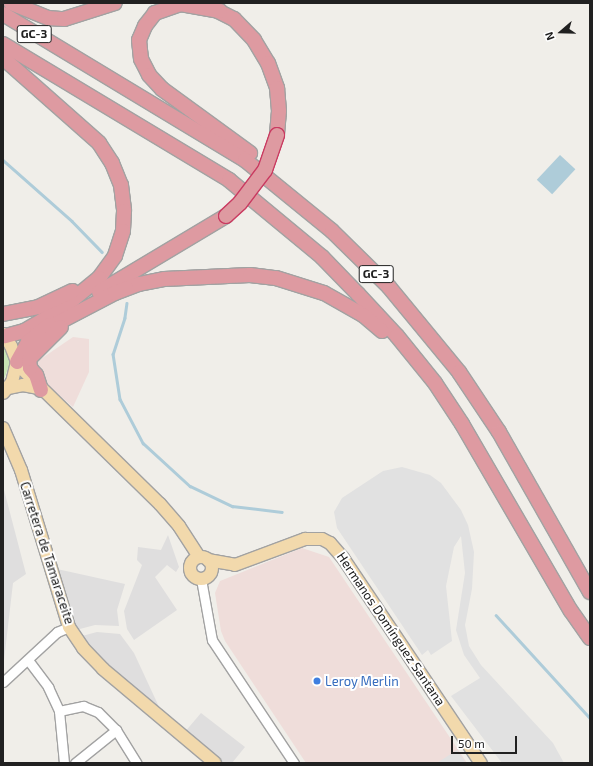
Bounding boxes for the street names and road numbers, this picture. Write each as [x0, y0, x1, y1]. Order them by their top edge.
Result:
road number: GC-3 [16, 24, 52, 44]
road number: GC-3 [358, 264, 394, 284]
street label: Carretera de Tamaraceite [17, 480, 77, 626]
street label: Hermanos Domínguez Santana [334, 549, 448, 709]

